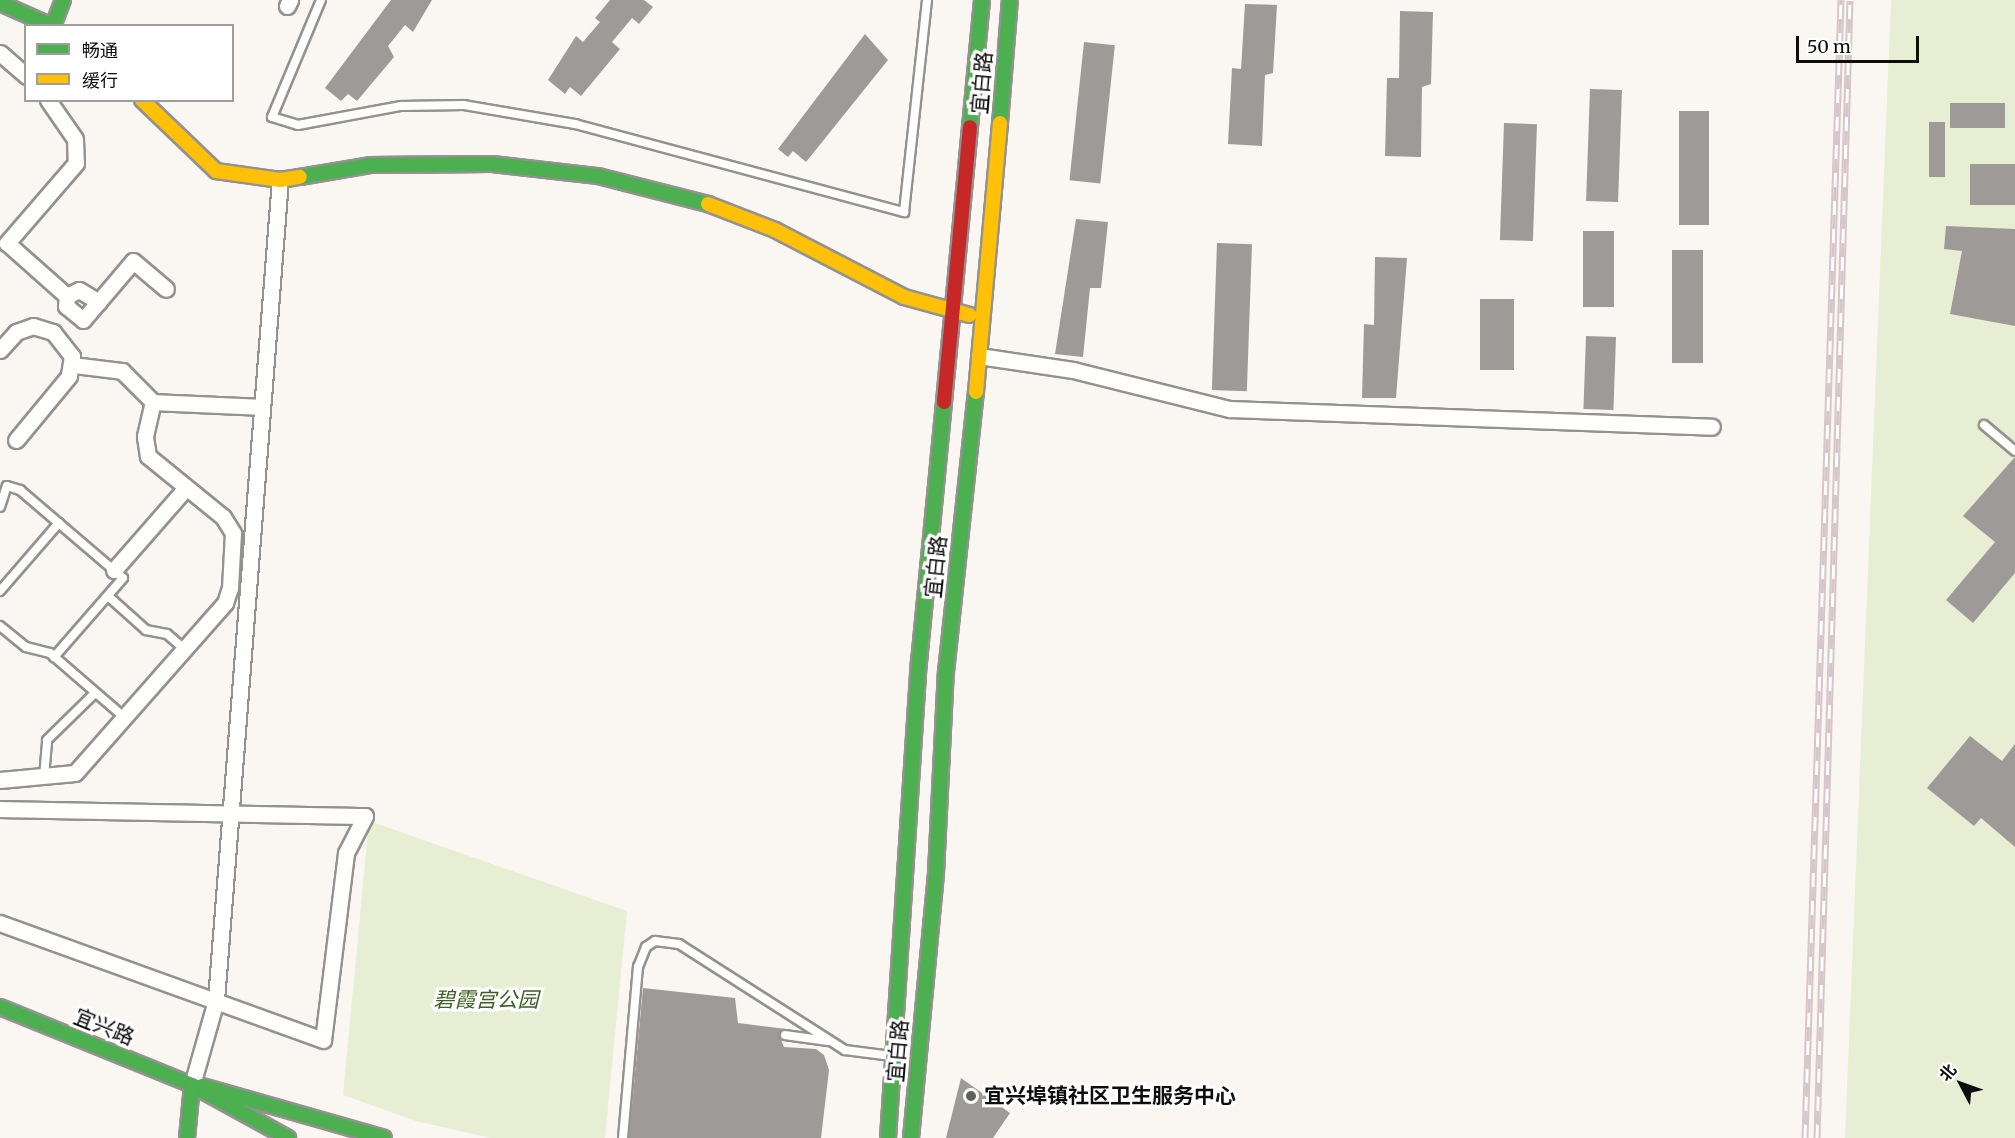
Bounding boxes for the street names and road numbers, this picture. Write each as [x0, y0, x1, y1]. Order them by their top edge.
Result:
street label: 宜白路 [967, 51, 997, 115]
street label: 宜白路 [920, 534, 952, 600]
street label: 宜兴路 [70, 1004, 138, 1050]
street label: 宜白路 [883, 1019, 913, 1083]

